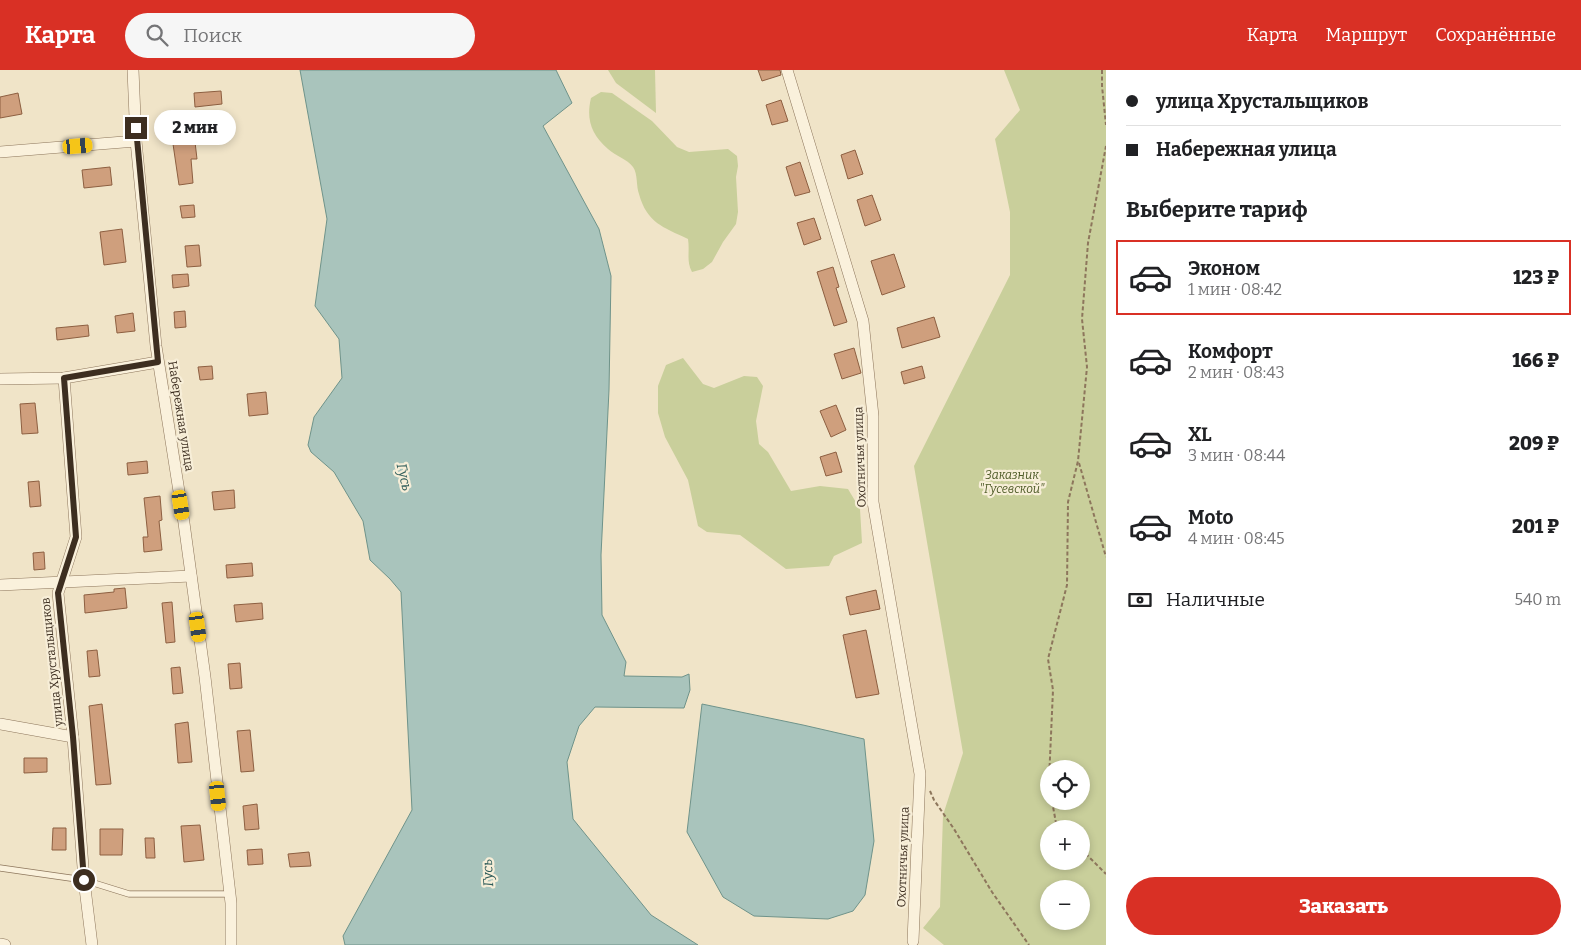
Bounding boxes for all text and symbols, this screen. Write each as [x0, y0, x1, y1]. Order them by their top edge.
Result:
search box [125, 13, 475, 58]
text: Карта [25, 21, 95, 49]
icon: search [143, 21, 171, 49]
text: Поиск [183, 24, 242, 47]
text: Карта [1247, 24, 1298, 46]
text: Маршрут [1326, 24, 1407, 46]
text: Сохранённые [1435, 24, 1556, 46]
text: улица Хрустальщиков [1156, 90, 1369, 113]
callout: 2 мин [154, 110, 236, 146]
route end [125, 117, 147, 139]
text: 2 мин [172, 118, 218, 137]
car [62, 137, 93, 155]
text: Набережная улица [1156, 138, 1337, 161]
text: Выберите тариф [1126, 196, 1307, 223]
icon: car [1128, 255, 1173, 300]
text: Эконом [1188, 257, 1260, 280]
text: 123 ₽ [1513, 266, 1559, 289]
text: 1 мин · 08:42 [1188, 280, 1282, 299]
icon: car [1128, 338, 1173, 383]
text: Комфорт [1188, 340, 1273, 363]
text: 166 ₽ [1512, 349, 1559, 372]
street label: Набережная улица [165, 360, 197, 473]
text: 2 мин · 08:43 [1188, 363, 1285, 382]
street label: Охотничья улица [851, 406, 869, 508]
icon: car [1128, 421, 1173, 466]
text: XL [1188, 423, 1212, 446]
text: 209 ₽ [1509, 432, 1559, 455]
text: 3 мин · 08:44 [1188, 446, 1285, 465]
water label: Гусь [393, 462, 415, 492]
park label: Заказник "Гусевской" [979, 468, 1045, 496]
car [171, 489, 190, 521]
icon: car [1128, 504, 1173, 549]
text: Moto [1188, 506, 1234, 529]
text: 201 ₽ [1512, 515, 1559, 538]
text: 4 мин · 08:45 [1188, 529, 1285, 548]
icon: cash [1126, 586, 1154, 614]
text: Наличные [1166, 588, 1265, 611]
text: 540 m [1514, 590, 1561, 609]
street label: улица Хрустальщиков [38, 597, 66, 728]
car [188, 611, 207, 643]
map controls [1040, 760, 1090, 930]
button: locate [1040, 760, 1090, 810]
car [208, 780, 227, 812]
street label: Охотничья улица [894, 806, 912, 908]
button: + [1040, 820, 1090, 870]
water label: Гусь [479, 859, 497, 887]
route start [73, 869, 95, 891]
button: Заказать [1126, 877, 1561, 935]
button: − [1040, 880, 1090, 930]

